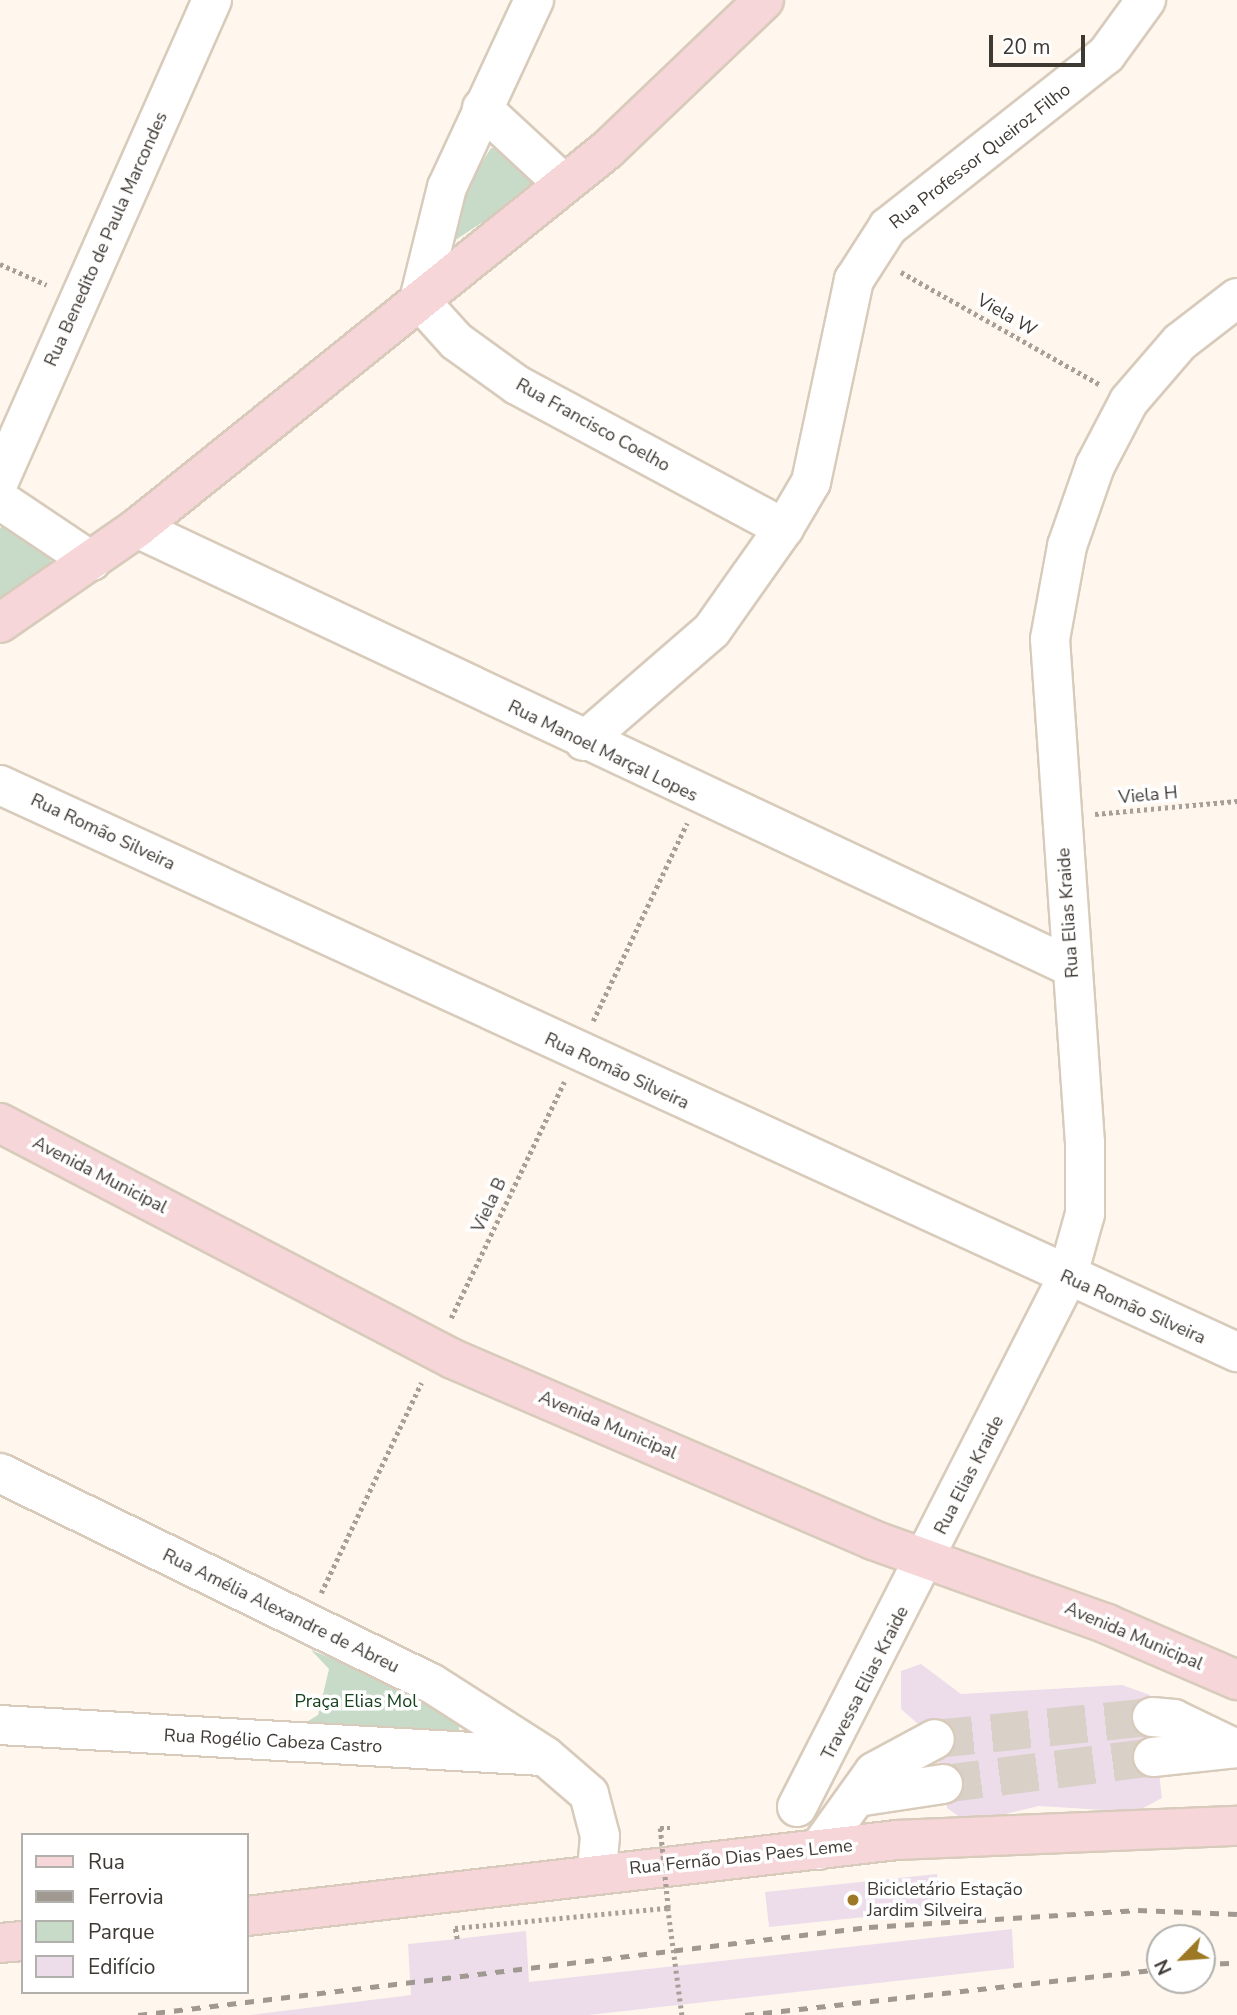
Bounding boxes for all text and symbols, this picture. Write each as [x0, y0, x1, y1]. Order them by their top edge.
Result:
scale bar [992, 21, 1088, 65]
text: 20 m [1002, 33, 1051, 61]
street label: Rua Professor Queiroz Filho [885, 79, 1075, 233]
street label: Rua Benedito de Paula Marcondes [40, 108, 172, 370]
street label: Viela W [973, 289, 1041, 341]
street label: Rua Francisco Coelho [512, 374, 674, 476]
street label: Rua Manoel Marçal Lopes [505, 696, 701, 806]
street label: Viela H [1117, 782, 1179, 808]
street label: Rua Romão Silveira [27, 789, 179, 875]
street label: Rua Elias Kraide [1053, 847, 1083, 979]
street label: Rua Romão Silveira [541, 1028, 693, 1114]
street label: Avenida Municipal [29, 1132, 171, 1218]
street label: Viela B [467, 1174, 511, 1236]
street label: Rua Romão Silveira [1057, 1265, 1209, 1349]
street label: Avenida Municipal [536, 1386, 680, 1464]
street label: Rua Elias Kraide [930, 1412, 1008, 1538]
street label: Rua Amélia Alexandre de Abreu [159, 1544, 403, 1678]
street label: Avenida Municipal [1062, 1597, 1206, 1675]
street label: Travessa Elias Kraide [817, 1603, 913, 1763]
park label: Praça Elias Mol [294, 1690, 418, 1712]
street label: Rua Rogélio Cabeza Castro [163, 1724, 383, 1758]
legend [21, 1833, 248, 1994]
street label: Rua Fernão Dias Paes Leme [628, 1835, 854, 1879]
text: Rua [88, 1848, 125, 1876]
place label: Bicicletário Estação Jardim Silveira [867, 1879, 1023, 1922]
text: Ferrovia [88, 1883, 164, 1911]
marker: Bicicletário Estação Jardim Silveira [845, 1892, 861, 1908]
text: Parque [88, 1918, 155, 1946]
north arrow [1146, 1924, 1216, 1994]
text: Edifício [88, 1953, 155, 1981]
text: N [1149, 1955, 1179, 1979]

